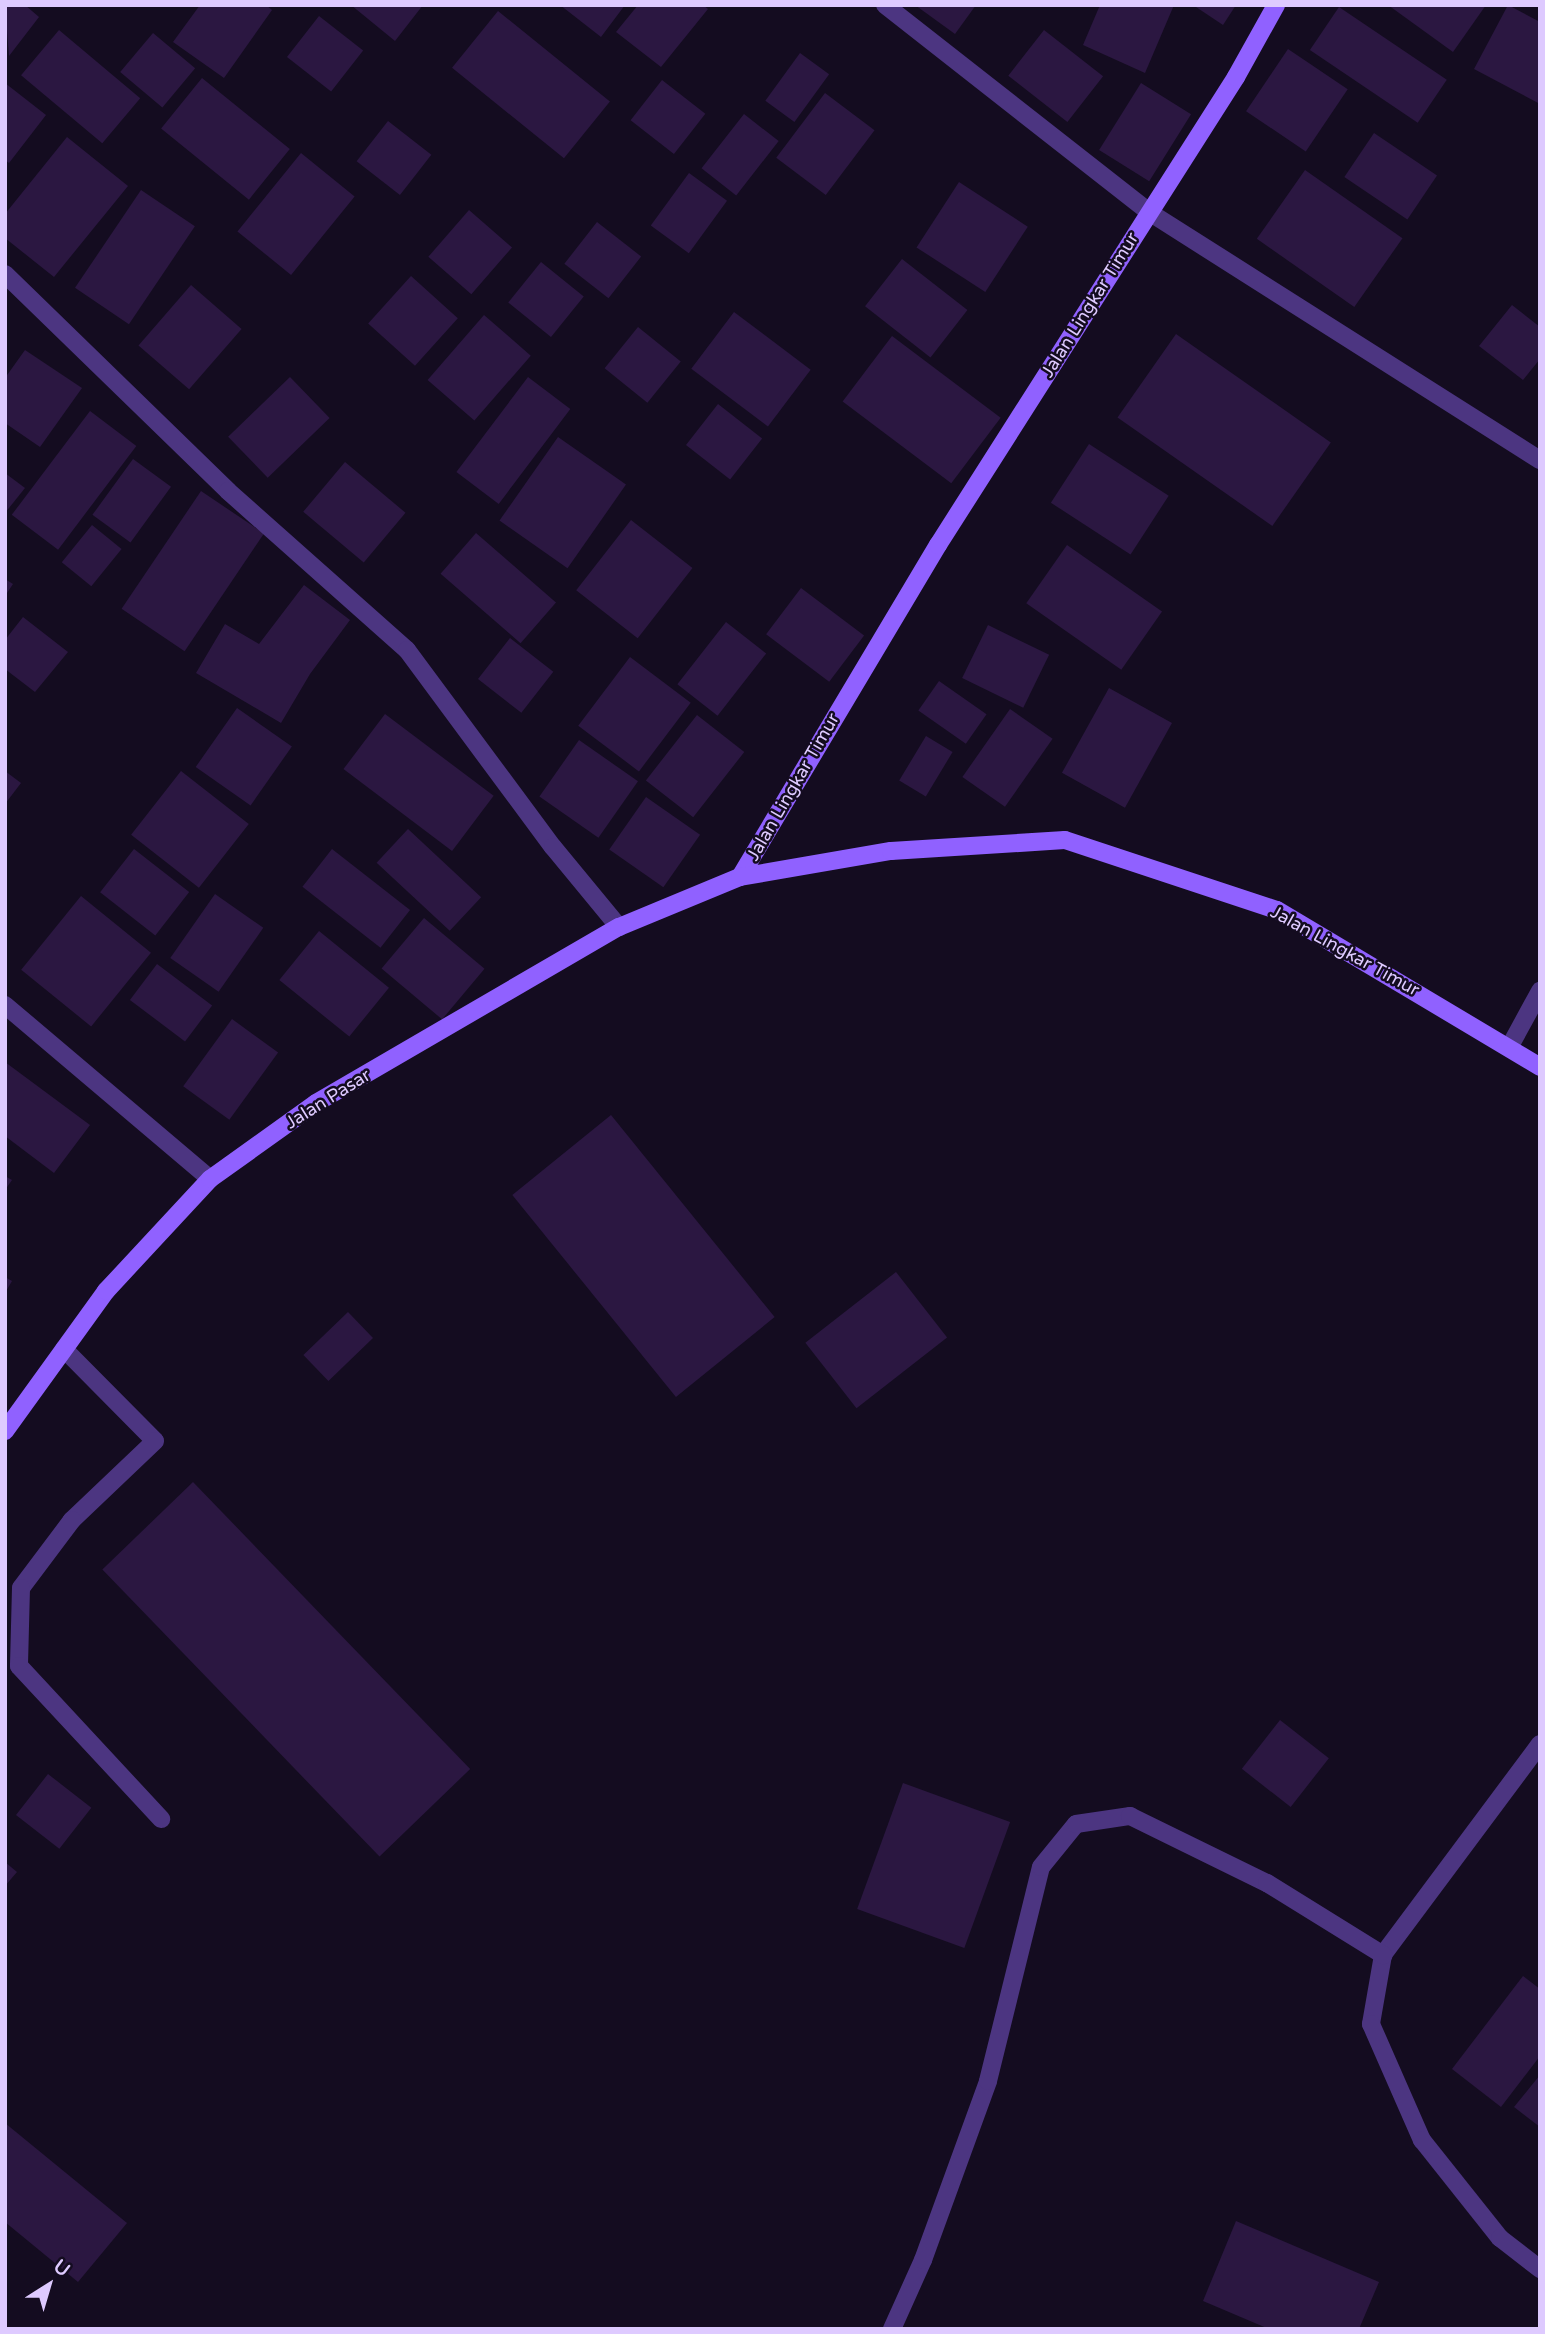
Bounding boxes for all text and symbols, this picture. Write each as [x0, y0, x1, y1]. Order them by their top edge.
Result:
street label: Jalan Lingkar Timur [1037, 229, 1143, 381]
street label: Jalan Lingkar Timur [742, 709, 844, 865]
street label: Jalan Lingkar Timur [1267, 901, 1423, 1001]
street label: Jalan Pasar [282, 1064, 374, 1134]
north arrow [14, 2250, 84, 2320]
text: U [49, 2255, 74, 2281]

